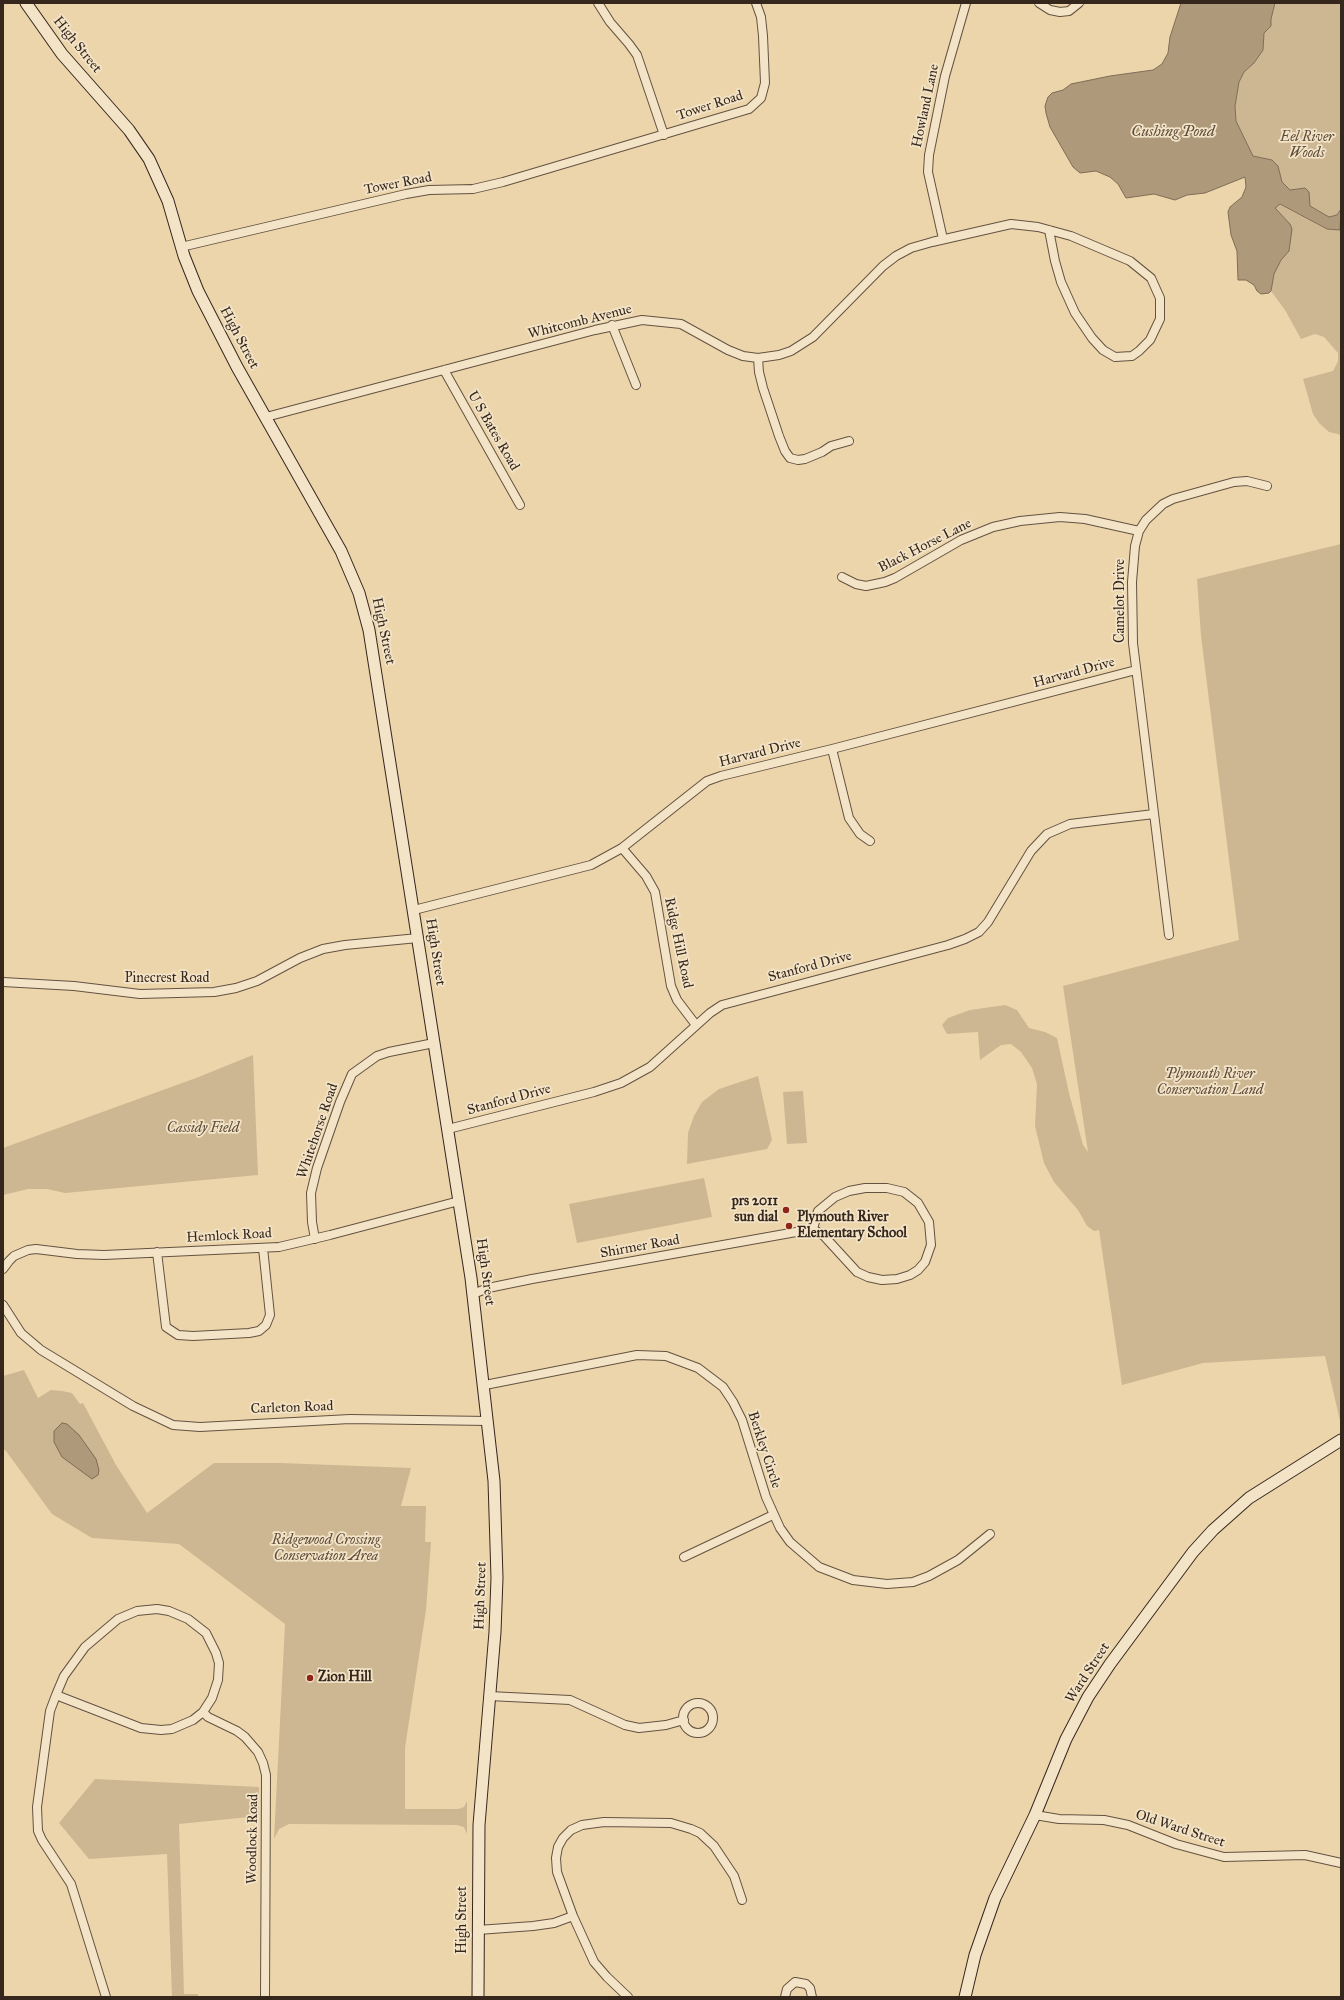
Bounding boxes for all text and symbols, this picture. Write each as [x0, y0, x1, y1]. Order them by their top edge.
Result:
street label: High Street [49, 13, 105, 77]
street label: Howland Lane [909, 63, 943, 149]
street label: Tower Road [675, 87, 745, 125]
water label: Cushing Pond [1131, 123, 1215, 141]
park label: Eel River Woods [1280, 130, 1334, 162]
street label: Tower Road [363, 169, 433, 199]
street label: Whitcomb Avenue [526, 301, 634, 343]
street label: High Street [216, 304, 262, 372]
street label: U S Bates Road [463, 388, 523, 474]
street label: Black Horse Lane [876, 515, 974, 577]
street label: Camelot Drive [1113, 559, 1129, 643]
street label: High Street [368, 596, 398, 666]
street label: Harvard Drive [1031, 654, 1117, 692]
street label: Harvard Drive [717, 735, 803, 771]
street label: Ridge Hill Road [660, 896, 696, 990]
street label: High Street [421, 917, 449, 987]
street label: Stanford Drive [766, 948, 854, 986]
street label: Pinecrest Road [124, 971, 210, 987]
park label: Plymouth River Conservation Land [1157, 1067, 1263, 1100]
street label: Whitehorse Road [294, 1081, 342, 1181]
street label: Stanford Drive [465, 1081, 553, 1119]
park label: Cassidy Field [167, 1121, 239, 1137]
place label: prs 2011 sun dial [732, 1194, 778, 1226]
marker: prs 2011 sun dial [781, 1205, 791, 1215]
place label: Plymouth River Elementary School [797, 1210, 907, 1242]
marker: Plymouth River Elementary School [784, 1221, 794, 1231]
street label: Hemlock Road [186, 1225, 272, 1247]
street label: Shirmer Road [599, 1232, 681, 1262]
street label: High Street [472, 1237, 498, 1307]
street label: Carleton Road [250, 1398, 334, 1418]
street label: Berkley Circle [744, 1409, 784, 1491]
park label: Ridgewood Crossing Conservation Area [272, 1533, 380, 1566]
street label: High Street [471, 1562, 491, 1630]
street label: Ward Street [1062, 1640, 1114, 1706]
place label: Zion Hill [318, 1670, 372, 1686]
marker: Zion Hill [305, 1673, 315, 1683]
street label: Woodlock Road [244, 1794, 262, 1884]
street label: Old Ward Street [1133, 1807, 1227, 1851]
street label: High Street [455, 1886, 471, 1954]

